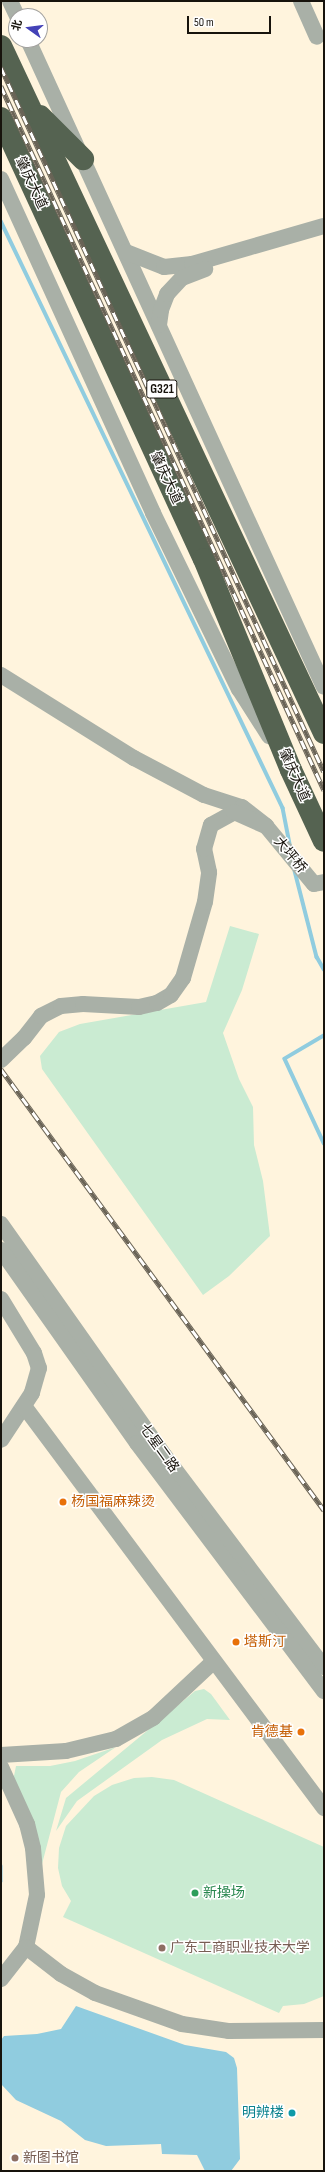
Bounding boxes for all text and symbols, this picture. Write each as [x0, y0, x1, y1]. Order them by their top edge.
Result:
north arrow [8, 8, 48, 48]
scale bar [189, 8, 273, 34]
text: 50 m [194, 15, 214, 30]
text: 北 [9, 18, 24, 32]
street label: 肇庆大道 [12, 154, 50, 212]
road number: G321 [146, 378, 178, 400]
street label: 肇庆大道 [147, 449, 185, 507]
street label: 肇庆大道 [275, 746, 313, 804]
street label: 大坪桥 [270, 834, 310, 876]
street label: 七星二路 [136, 1420, 182, 1476]
place label: 杨国福麻辣烫 [71, 1494, 155, 1510]
marker: 杨国福麻辣烫 [58, 1497, 68, 1507]
place label: 塔斯汀 [244, 1634, 286, 1650]
marker: 塔斯汀 [231, 1637, 241, 1647]
place label: 肯德基 [251, 1724, 293, 1740]
marker: 肯德基 [296, 1727, 306, 1737]
place label: 新操场 [203, 1885, 245, 1901]
marker: 新操场 [190, 1888, 200, 1898]
place label: 广东工商职业技术大学 [170, 1940, 310, 1956]
marker: 广东工商职业技术大学 [157, 1943, 167, 1953]
place label: 明辨楼 [242, 2105, 284, 2121]
marker: 明辨楼 [287, 2108, 297, 2118]
place label: 新图书馆 [23, 2150, 79, 2166]
marker: 新图书馆 [10, 2153, 20, 2163]

